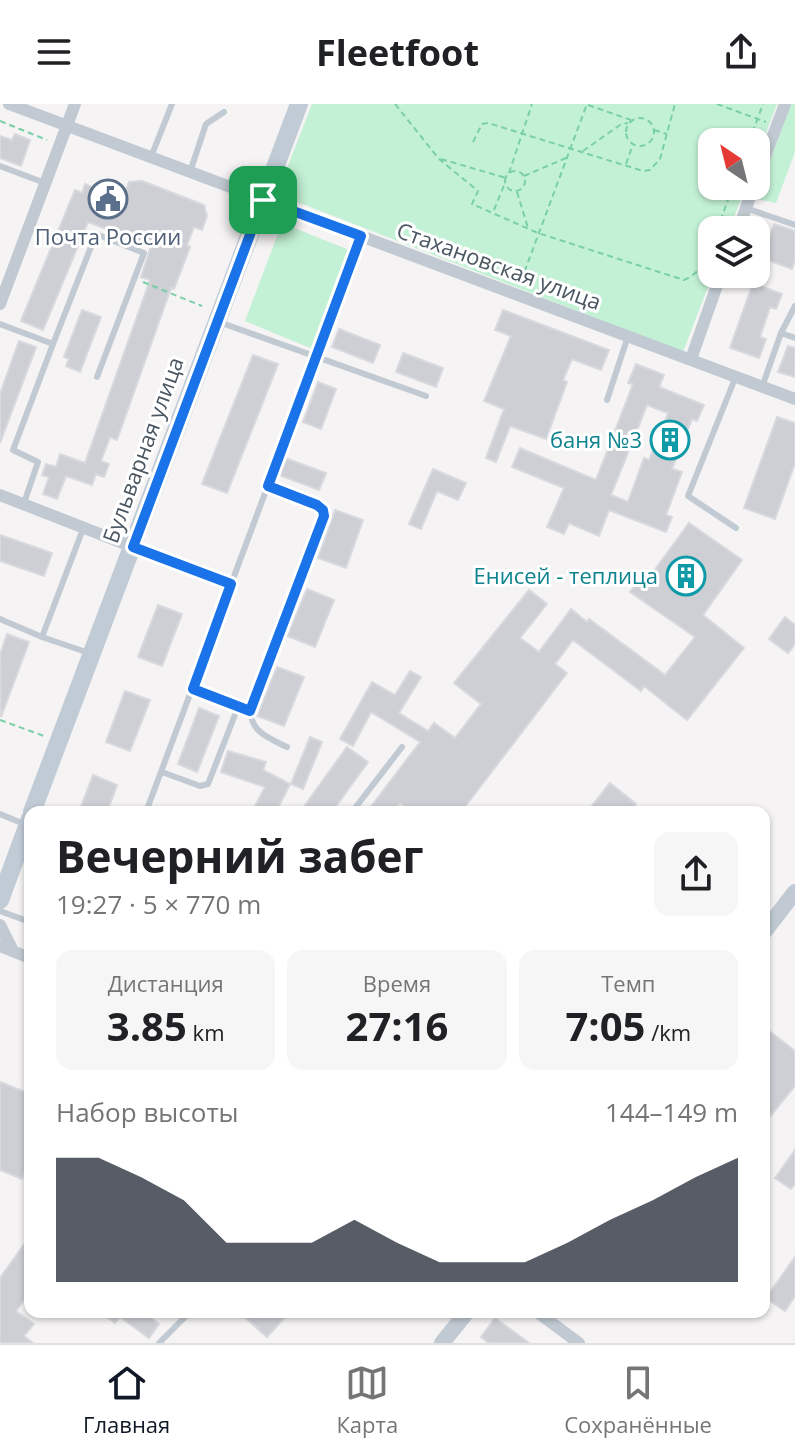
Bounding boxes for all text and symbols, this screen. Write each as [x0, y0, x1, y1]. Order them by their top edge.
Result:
text: Fleetfoot [316, 28, 479, 77]
icon: menu [32, 30, 76, 74]
icon: share [719, 30, 763, 74]
north arrow [698, 128, 770, 200]
map controls [698, 128, 770, 288]
pin [229, 166, 297, 234]
public building icon: Почта России [87, 178, 129, 220]
icon: arrive [241, 178, 285, 222]
street label: Стахановская улица [393, 214, 606, 316]
button: layers [698, 216, 770, 288]
place label: Почта России [35, 221, 181, 251]
street label: Бульварная улица [94, 352, 190, 547]
building icon: баня №3 [649, 419, 691, 461]
place label: баня №3 [550, 424, 642, 454]
building icon: Енисей - теплица [665, 555, 707, 597]
place label: Енисей - теплица [474, 560, 658, 590]
text: Вечерний забег [56, 826, 424, 886]
button: share [654, 832, 738, 916]
text: 19:27 · 5 × 770 m [56, 886, 261, 922]
text: Дистанция [108, 968, 224, 998]
text: Время [363, 968, 431, 998]
text: Темп [601, 968, 655, 998]
text: 3.85 [107, 998, 187, 1053]
text: 27:16 [346, 998, 448, 1053]
text: 7:05 [565, 998, 645, 1053]
text: km [187, 1017, 225, 1047]
text: /km [645, 1017, 691, 1047]
text: Набор высоты [56, 1094, 239, 1130]
text: 144–149 m [605, 1094, 738, 1130]
tab: Главная [83, 1361, 170, 1439]
tab: Карта [336, 1361, 398, 1439]
tab: Сохранённые [564, 1361, 712, 1439]

